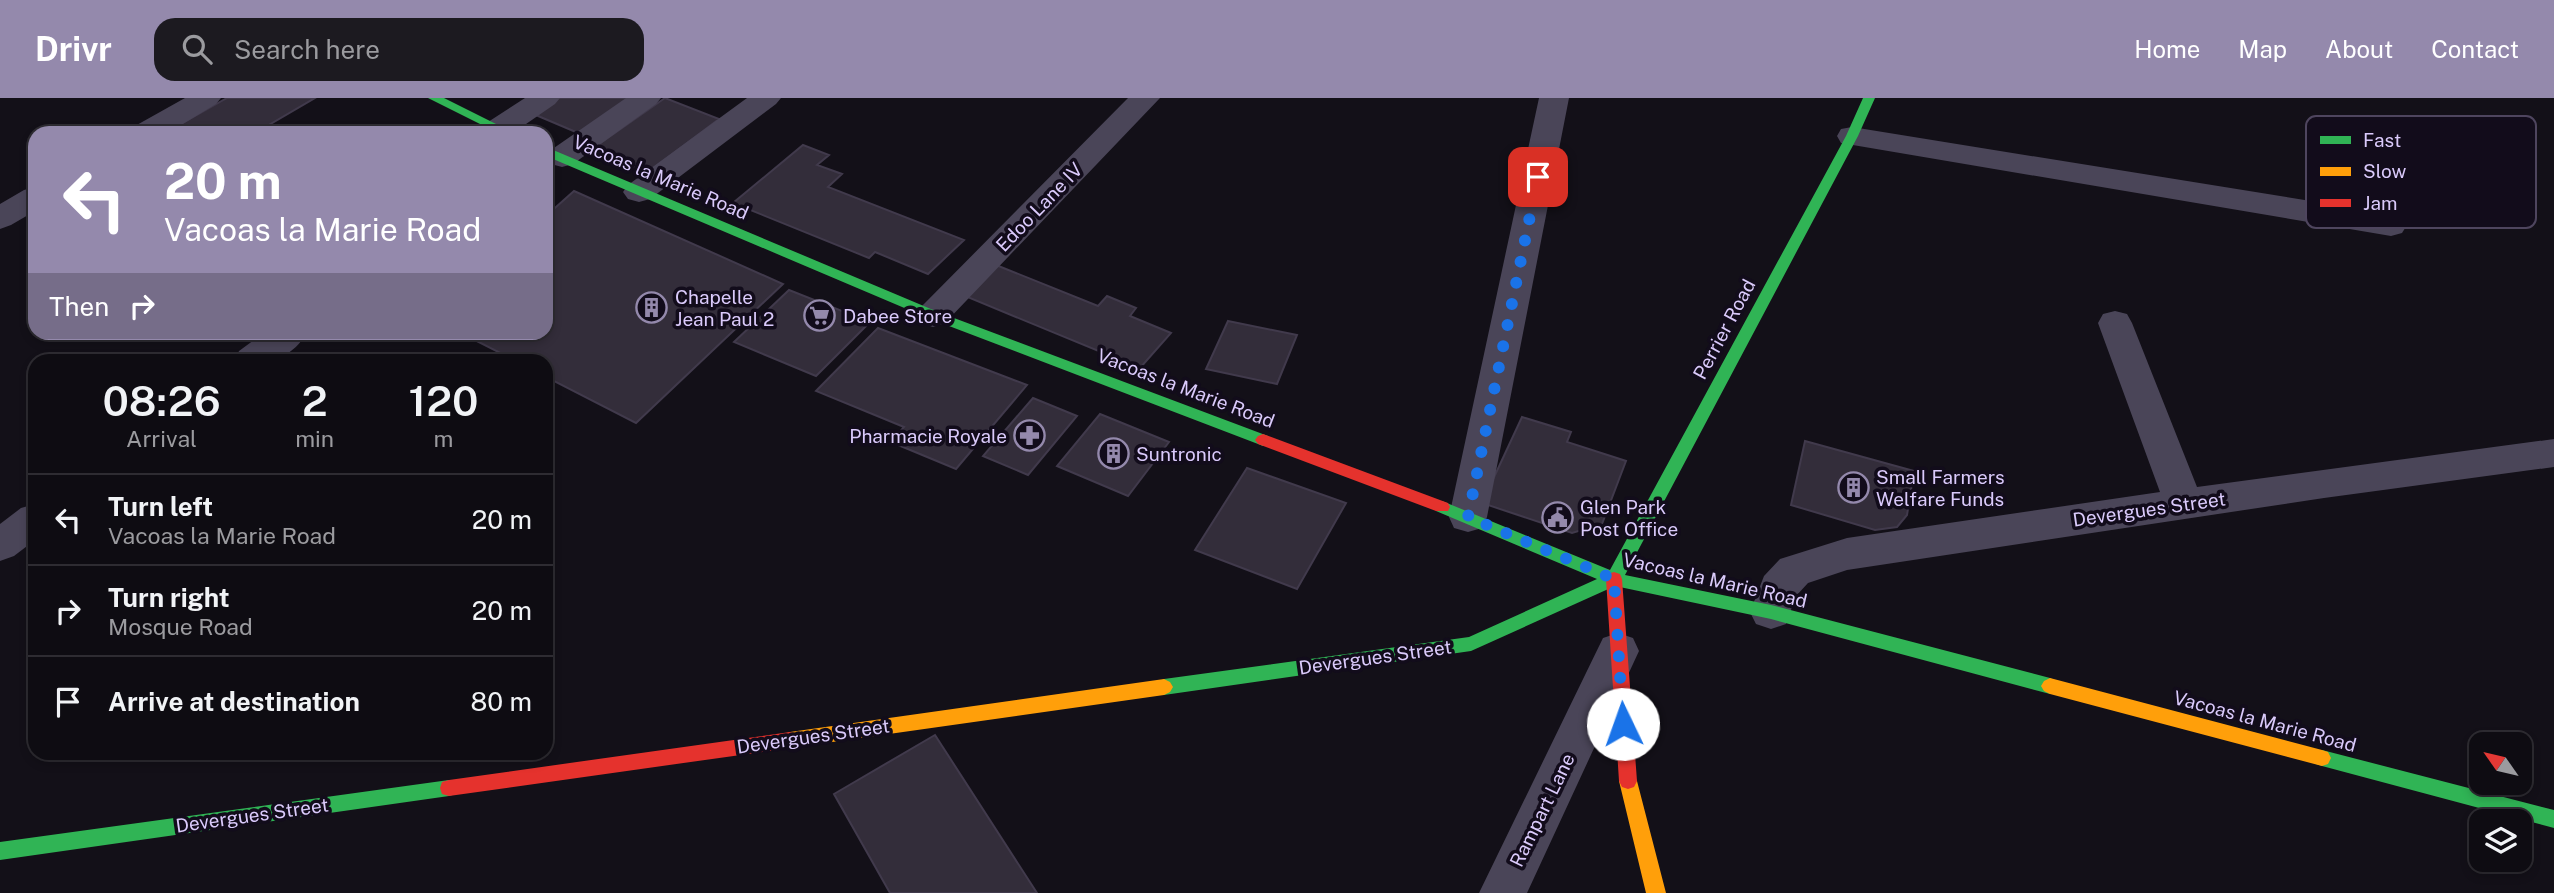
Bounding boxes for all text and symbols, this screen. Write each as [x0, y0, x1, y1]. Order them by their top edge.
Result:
search box [154, 18, 644, 81]
text: Drivr [35, 30, 112, 68]
icon: search [178, 30, 216, 68]
text: Search here [234, 34, 380, 65]
text: Home [2134, 35, 2200, 63]
text: Map [2238, 35, 2287, 63]
text: About [2325, 35, 2393, 63]
text: Contact [2431, 35, 2519, 63]
legend [2306, 116, 2536, 228]
text: Fast [2363, 129, 2401, 151]
street label: Vacoas la Marie Road [570, 130, 752, 224]
pin [1508, 147, 1568, 207]
text: 20 m [164, 152, 282, 210]
icon: left [49, 154, 140, 245]
street label: Edoo Lane IV [991, 158, 1087, 256]
icon: arrive [1519, 158, 1557, 196]
text: Slow [2363, 160, 2407, 182]
text: Jam [2363, 192, 2397, 214]
text: Vacoas la Marie Road [164, 211, 481, 248]
street label: Perrier Road [1688, 275, 1760, 383]
place label: Chapelle Jean Paul 2 [675, 286, 774, 330]
icon: right [123, 287, 161, 325]
text: Then [49, 291, 109, 322]
building icon: Chapelle Jean Paul 2 [635, 291, 669, 325]
supermarket icon: Dabee Store [803, 299, 837, 333]
place label: Dabee Store [843, 305, 952, 327]
street label: Vacoas la Marie Road [1094, 344, 1278, 432]
text: 08:26 [102, 376, 221, 425]
text: 2 [302, 376, 328, 425]
text: 120 [409, 376, 479, 425]
pharmacy icon: Pharmacie Royale [1013, 419, 1047, 453]
text: Arrival [126, 425, 197, 452]
text: min [295, 425, 334, 452]
text: m [434, 425, 454, 452]
place label: Pharmacie Royale [849, 425, 1007, 447]
building icon: Suntronic [1096, 437, 1130, 471]
place label: Suntronic [1136, 443, 1222, 465]
place label: Small Farmers Welfare Funds [1876, 466, 2005, 510]
building icon: Small Farmers Welfare Funds [1836, 471, 1870, 505]
street label: Devergues Street [2071, 487, 2227, 531]
text: Turn left [108, 491, 213, 522]
place label: Glen Park Post Office [1580, 496, 1678, 540]
icon: left [49, 501, 87, 539]
public building icon: Glen Park Post Office [1540, 501, 1574, 535]
text: 20 m [472, 504, 532, 535]
text: Vacoas la Marie Road [108, 522, 336, 549]
street label: Vacoas la Marie Road [1621, 548, 1809, 612]
text: Turn right [108, 582, 230, 613]
icon: right [49, 592, 87, 630]
text: 20 m [472, 595, 532, 626]
text: Mosque Road [108, 613, 253, 640]
street label: Devergues Street [1297, 635, 1453, 679]
icon: arrive [49, 683, 87, 721]
text: Arrive at destination [108, 686, 360, 717]
text: 80 m [471, 686, 532, 717]
street label: Vacoas la Marie Road [2171, 686, 2359, 756]
position arrow [1586, 687, 1660, 761]
street label: Devergues Street [735, 714, 891, 758]
north arrow [2469, 732, 2532, 794]
map controls [2469, 732, 2532, 872]
street label: Rampart Lane [1505, 750, 1579, 870]
street label: Devergues Street [174, 793, 330, 837]
button: layers [2469, 809, 2532, 872]

